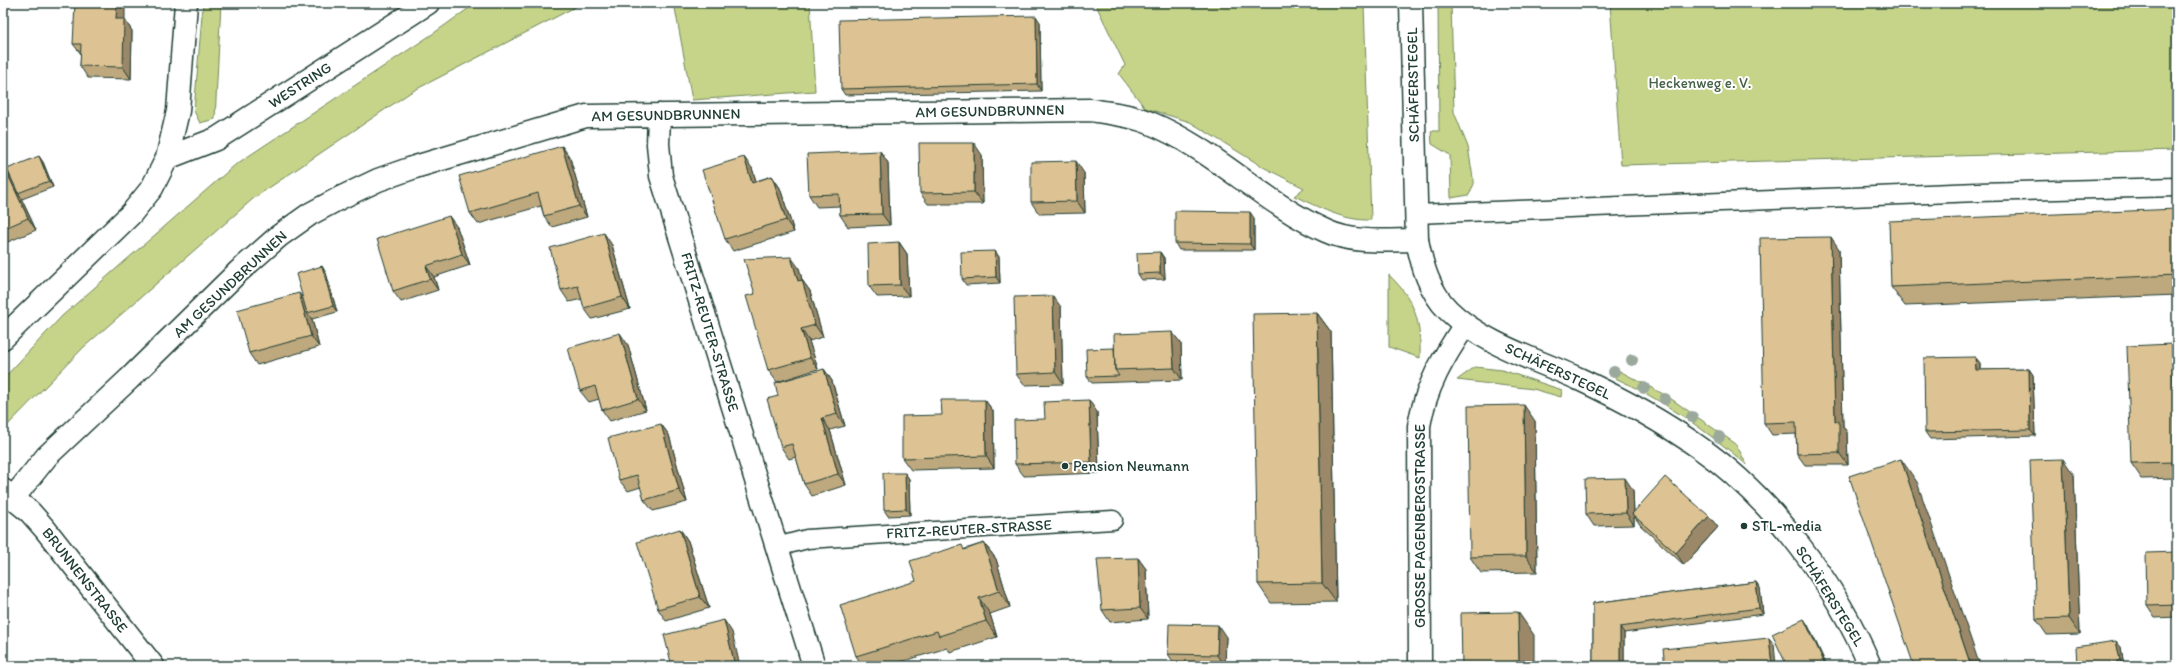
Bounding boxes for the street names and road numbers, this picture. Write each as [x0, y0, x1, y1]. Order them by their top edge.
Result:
street label: SCHÄFERSTEGEL [1403, 27, 1423, 143]
street label: WESTRING [265, 58, 335, 112]
street label: AM GESUNDBRUNNEN [915, 101, 1065, 121]
street label: AM GESUNDBRUNNEN [591, 105, 741, 125]
street label: AM GESUNDBRUNNEN [169, 227, 291, 341]
street label: FRITZ-REUTER-STRASSE [677, 250, 743, 414]
street label: SCHÄFERSTEGEL [1502, 339, 1614, 404]
street label: GROSSE PAGENBERGSTRASSE [1411, 424, 1429, 628]
street label: FRITZ-REUTER-STRASSE [886, 516, 1052, 542]
street label: BRUNNENSTRASSE [38, 524, 132, 636]
street label: SCHÄFERSTEGEL [1792, 543, 1868, 650]

